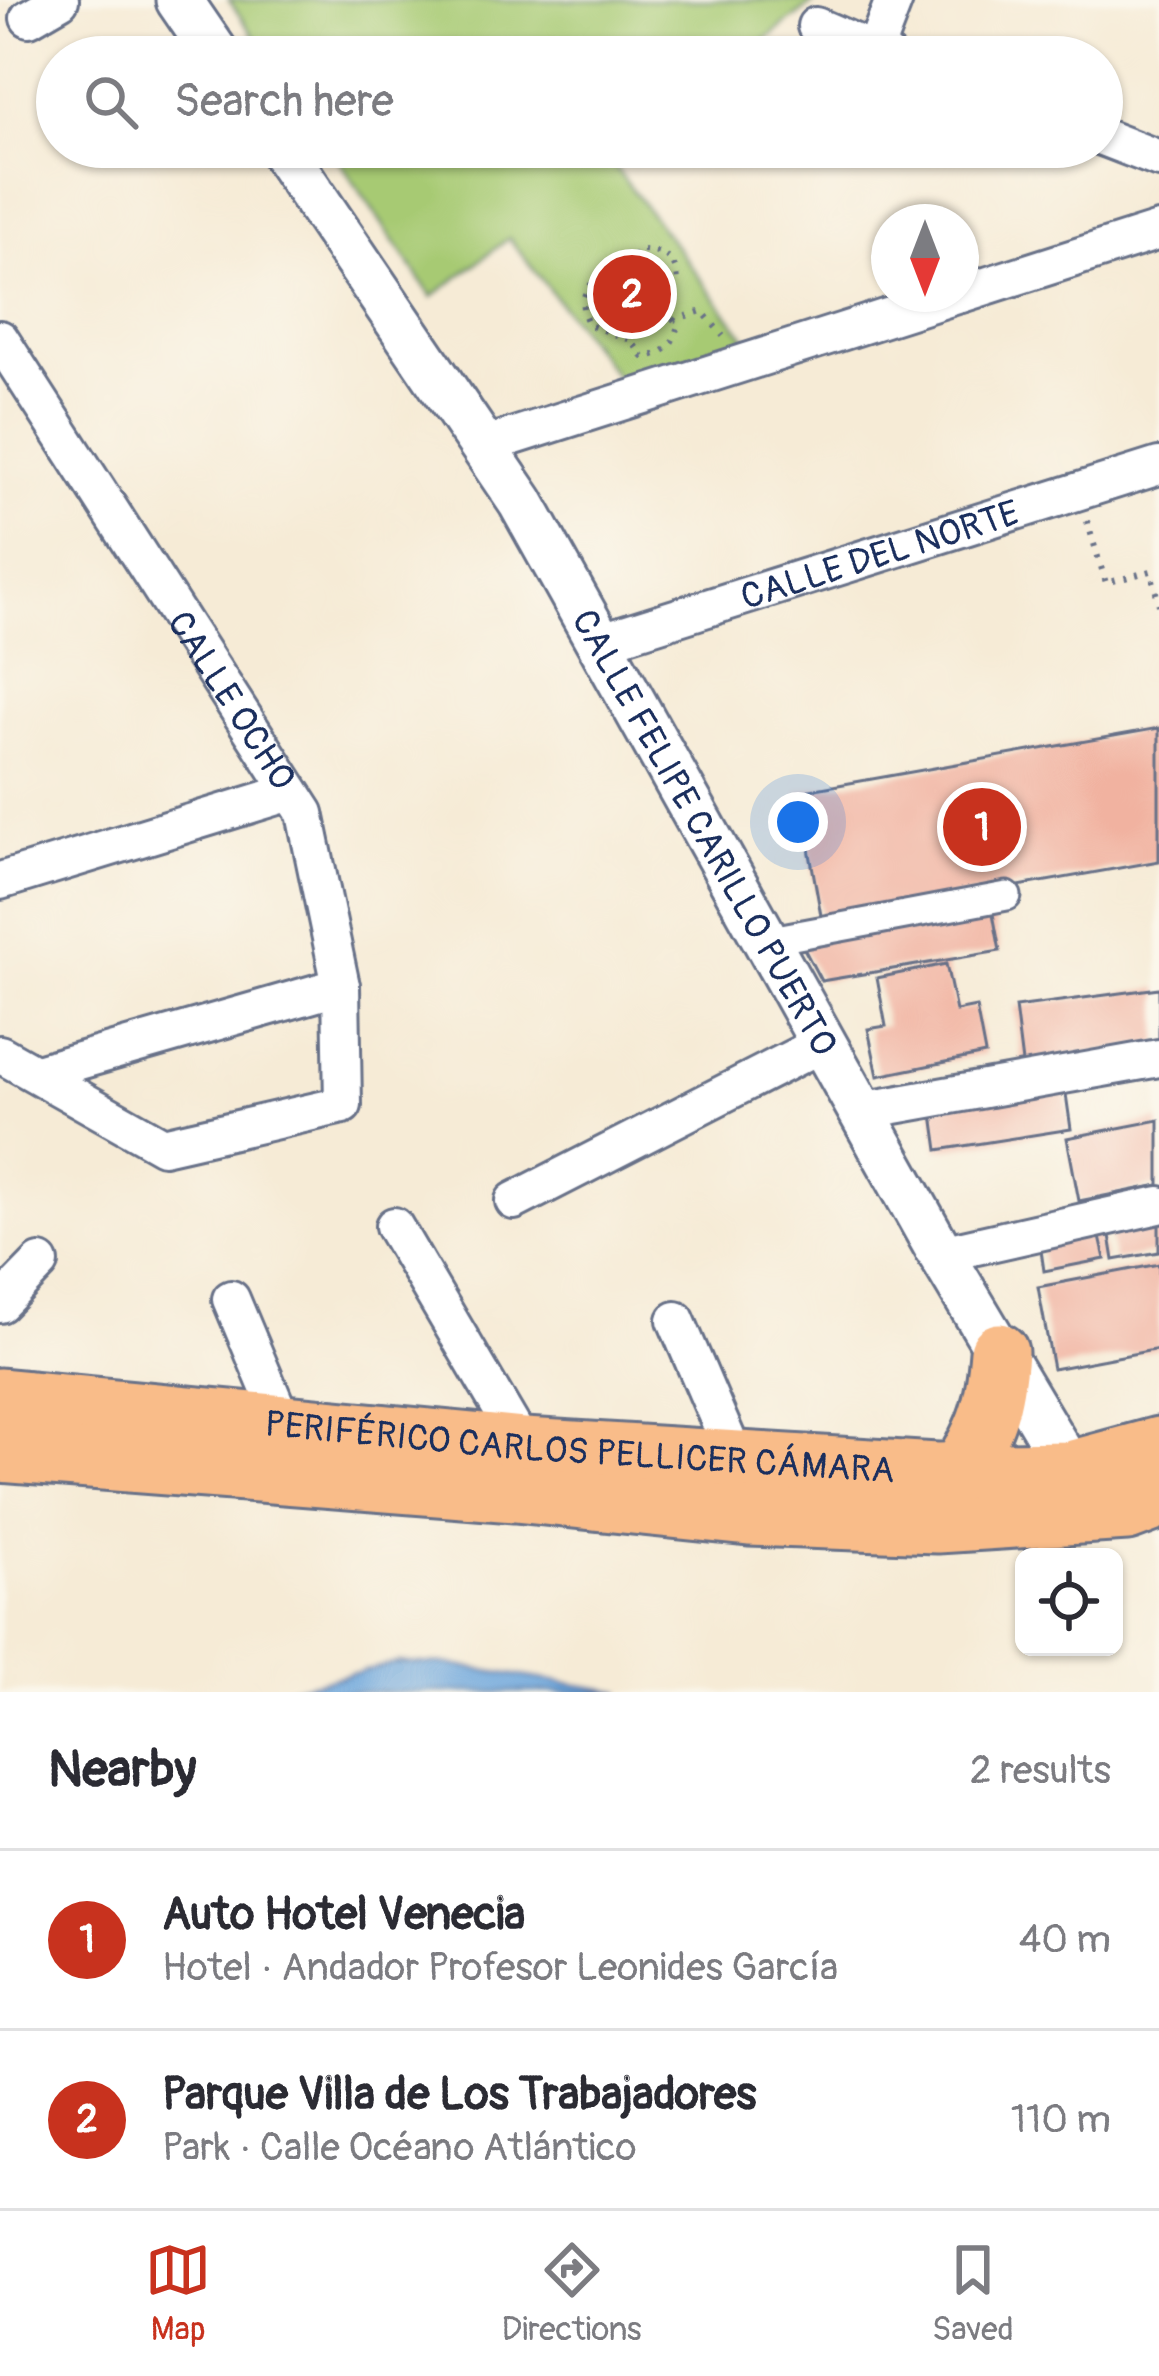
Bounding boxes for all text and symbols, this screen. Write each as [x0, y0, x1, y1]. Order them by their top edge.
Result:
search box [36, 36, 1123, 168]
icon: search [78, 69, 144, 135]
text: Search here [174, 74, 394, 130]
north arrow [871, 204, 979, 312]
pin: 2 [593, 249, 671, 339]
street label: CALLE DEL NORTE [735, 490, 1025, 620]
street label: CALLE FELIPE CARILLO PUERTO [561, 602, 847, 1064]
street label: CALLE OCHO [157, 603, 305, 798]
pin: 1 [943, 782, 1021, 872]
your location [768, 792, 828, 852]
street label: PERIFÉRICO CARLOS PELLICER CÁMARA [263, 1401, 896, 1493]
map controls [1015, 1548, 1123, 1656]
button: locate [1015, 1548, 1123, 1656]
text: Nearby [48, 1738, 196, 1802]
text: 2 results [970, 1746, 1111, 1795]
text: Auto Hotel Venecia [162, 1887, 525, 1943]
text: 1 [79, 1915, 95, 1964]
text: 40 m [1019, 1915, 1111, 1964]
text: Hotel · Andador Profesor Leonides García [162, 1943, 838, 1992]
text: Parque Villa de Los Trabajadores [162, 2067, 756, 2123]
text: 2 [76, 2095, 98, 2144]
text: 110 m [1011, 2095, 1111, 2144]
text: Park · Calle Océano Atlántico [162, 2123, 636, 2172]
tab: Map [145, 2237, 211, 2350]
tab: Directions [502, 2237, 642, 2350]
tab: Saved [932, 2237, 1014, 2350]

